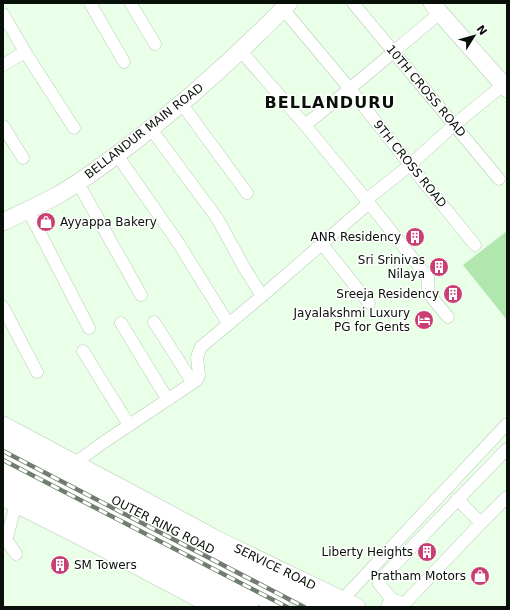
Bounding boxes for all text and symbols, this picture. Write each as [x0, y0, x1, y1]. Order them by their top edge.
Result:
north arrow [454, 16, 494, 56]
text: N [474, 23, 490, 38]
street label: 10TH CROSS ROAD [383, 42, 469, 140]
street label: BELLANDUR MAIN ROAD [82, 80, 206, 182]
district label: BELLANDURU [265, 93, 395, 112]
street label: 9TH CROSS ROAD [371, 118, 449, 210]
shop icon: Ayyappa Bakery [35, 211, 57, 233]
place label: Ayyappa Bakery [60, 215, 157, 229]
building icon: ANR Residency [404, 226, 426, 248]
place label: ANR Residency [311, 230, 401, 244]
place label: Sri Srinivas Nilaya [358, 253, 425, 281]
building icon: Sri Srinivas Nilaya [428, 256, 450, 278]
building icon: Sreeja Residency [442, 283, 464, 305]
place label: Sreeja Residency [336, 287, 439, 301]
place label: Jayalakshmi Luxury PG for Gents [292, 306, 410, 334]
hotel icon: Jayalakshmi Luxury PG for Gents [413, 309, 435, 331]
street label: OUTER RING ROAD [109, 493, 217, 557]
street label: SERVICE ROAD [232, 541, 318, 593]
building icon: Liberty Heights [416, 541, 438, 563]
place label: Liberty Heights [322, 545, 413, 559]
building icon: SM Towers [49, 554, 71, 576]
place label: SM Towers [74, 558, 137, 572]
shop icon: Pratham Motors [469, 565, 491, 587]
place label: Pratham Motors [371, 569, 466, 583]

